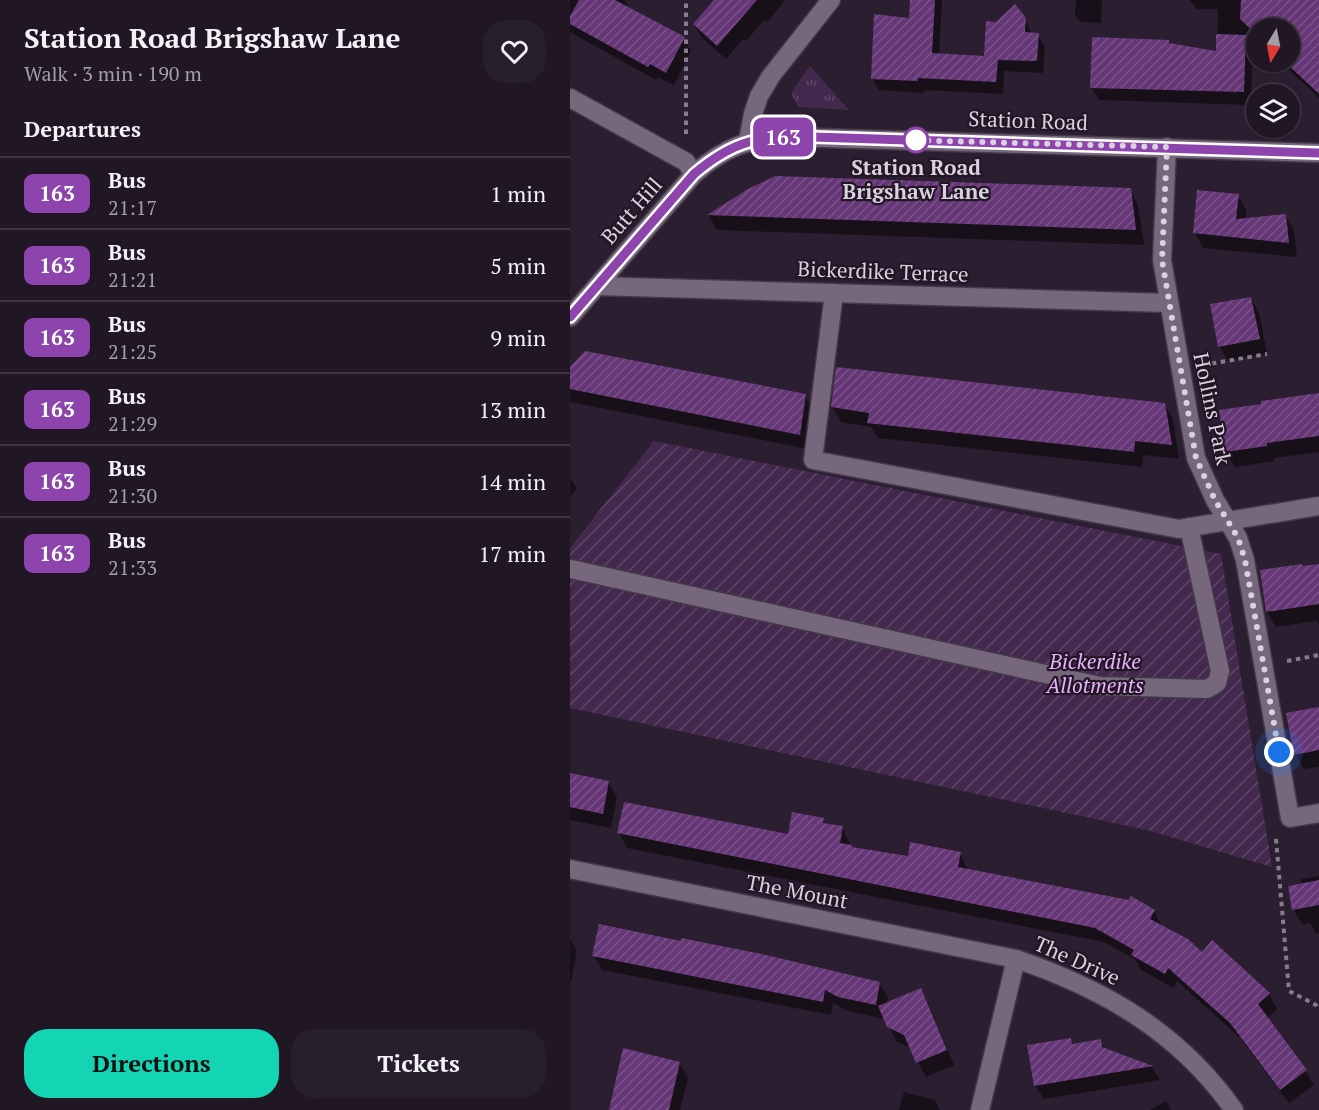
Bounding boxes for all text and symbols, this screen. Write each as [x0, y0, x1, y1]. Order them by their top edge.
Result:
north arrow [1246, 18, 1300, 72]
map controls [1246, 18, 1300, 138]
text: Station Road Brigshaw Lane [24, 19, 401, 56]
button: heart [483, 20, 546, 83]
text: Walk · 3 min · 190 m [24, 60, 202, 87]
button: layers [1246, 84, 1300, 138]
street label: Station Road [968, 104, 1089, 136]
text: Departures [24, 114, 141, 143]
line badge: 163 [748, 118, 818, 156]
text: 163 [765, 123, 801, 151]
marker: Station Road Brigshaw Lane [903, 127, 929, 153]
place label: Station Road Brigshaw Lane [843, 153, 990, 205]
text: Bus [108, 165, 146, 194]
street label: Butt Hill [594, 171, 668, 250]
text: 163 [39, 179, 75, 207]
text: 1 min [490, 179, 546, 208]
text: 21:17 [108, 194, 157, 221]
text: Bus [108, 237, 146, 266]
text: 163 [39, 251, 75, 279]
text: 5 min [490, 251, 546, 280]
street label: Bickerdike Terrace [797, 254, 969, 288]
text: 21:21 [108, 266, 157, 293]
text: Bus [108, 309, 146, 338]
text: 163 [39, 323, 75, 351]
text: 9 min [490, 323, 546, 352]
text: 21:25 [108, 338, 157, 365]
street label: Hollins Park [1187, 350, 1239, 468]
text: Bus [108, 381, 146, 410]
text: 163 [39, 395, 75, 423]
text: 13 min [479, 395, 546, 424]
text: 21:29 [108, 410, 157, 437]
text: Bus [108, 453, 146, 482]
text: 163 [39, 467, 75, 495]
text: 14 min [479, 467, 546, 496]
text: 21:30 [108, 482, 157, 509]
text: Bus [108, 525, 146, 554]
text: 163 [39, 539, 75, 567]
text: 17 min [479, 539, 546, 568]
text: 21:33 [108, 554, 157, 581]
park label: Bickerdike Allotments [1044, 647, 1144, 699]
your location [1264, 737, 1294, 767]
street label: The Mount [744, 867, 851, 915]
street label: The Drive [1030, 929, 1125, 991]
button: Directions [24, 1029, 279, 1098]
button: Tickets [291, 1029, 546, 1098]

